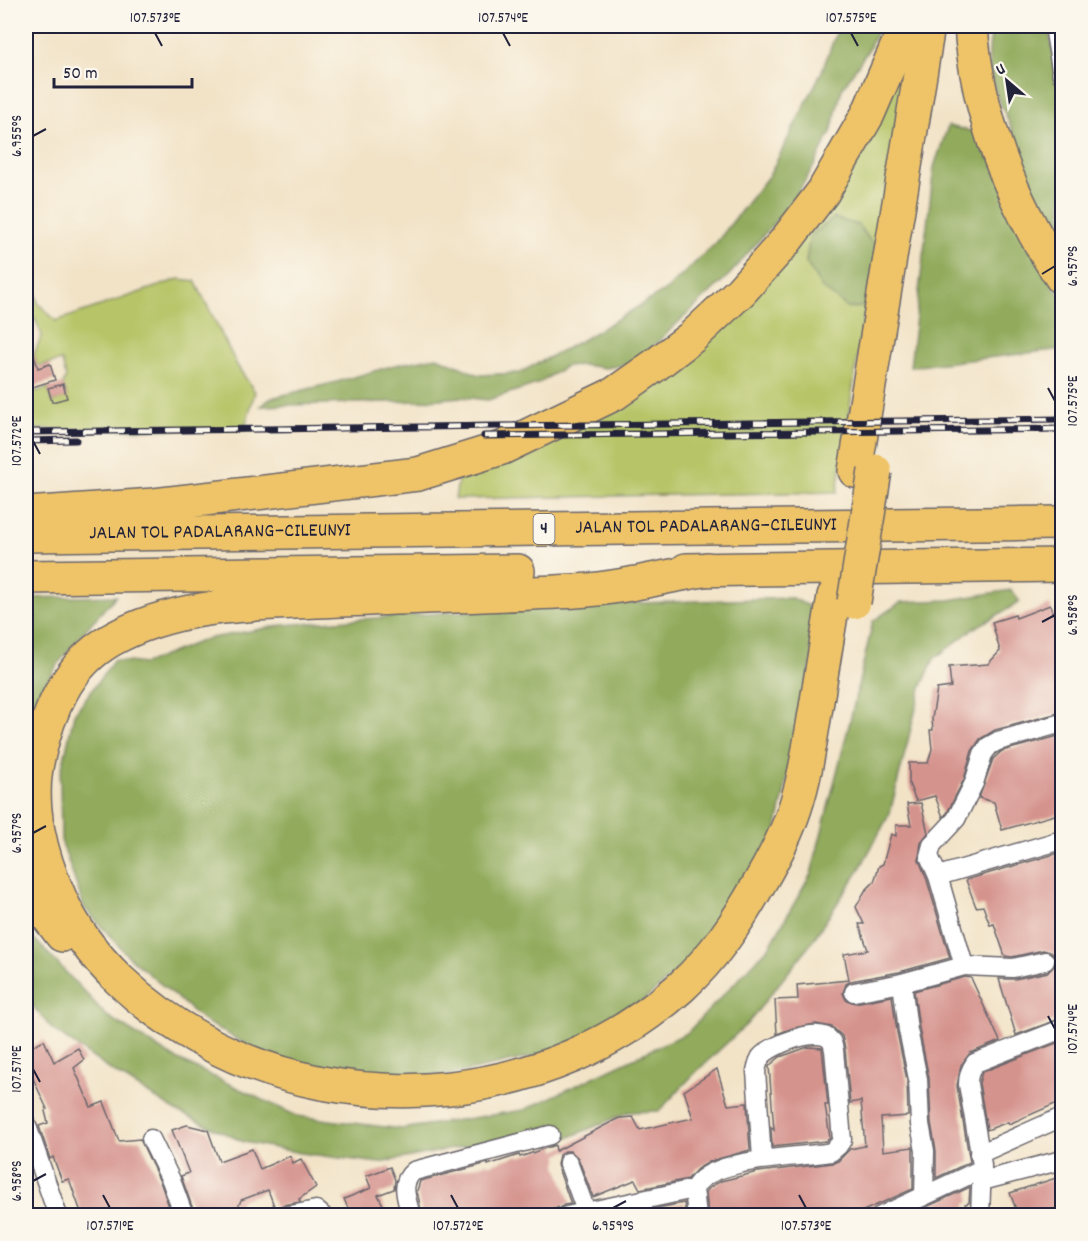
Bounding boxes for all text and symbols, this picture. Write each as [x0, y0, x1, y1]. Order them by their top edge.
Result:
text: 107.573°E [130, 8, 181, 30]
text: 107.574°E [478, 8, 528, 30]
text: 107.575°E [826, 8, 877, 30]
scale bar [54, 51, 192, 89]
north arrow [977, 51, 1037, 111]
text: U [992, 58, 1010, 82]
text: 50 m [63, 62, 98, 87]
text: 6.955°S [7, 115, 29, 157]
text: 6.957°S [1063, 246, 1085, 286]
text: 107.575°E [1063, 375, 1085, 426]
text: 107.572°E [7, 416, 29, 466]
street label: JALAN TOL PADALARANG–CILEUNYI [575, 512, 837, 543]
road number: 4 [534, 514, 554, 544]
street label: JALAN TOL PADALARANG–CILEUNYI [89, 517, 351, 548]
text: 6.958°S [1063, 594, 1085, 636]
text: 6.957°S [7, 813, 29, 853]
text: 107.574°E [1063, 1004, 1085, 1054]
text: 107.571°E [7, 1045, 29, 1093]
text: 6.958°S [7, 1160, 29, 1202]
text: 107.571°E [86, 1216, 134, 1238]
text: 107.572°E [433, 1216, 483, 1238]
text: 6.959°S [592, 1216, 634, 1238]
text: 107.573°E [781, 1216, 832, 1238]

